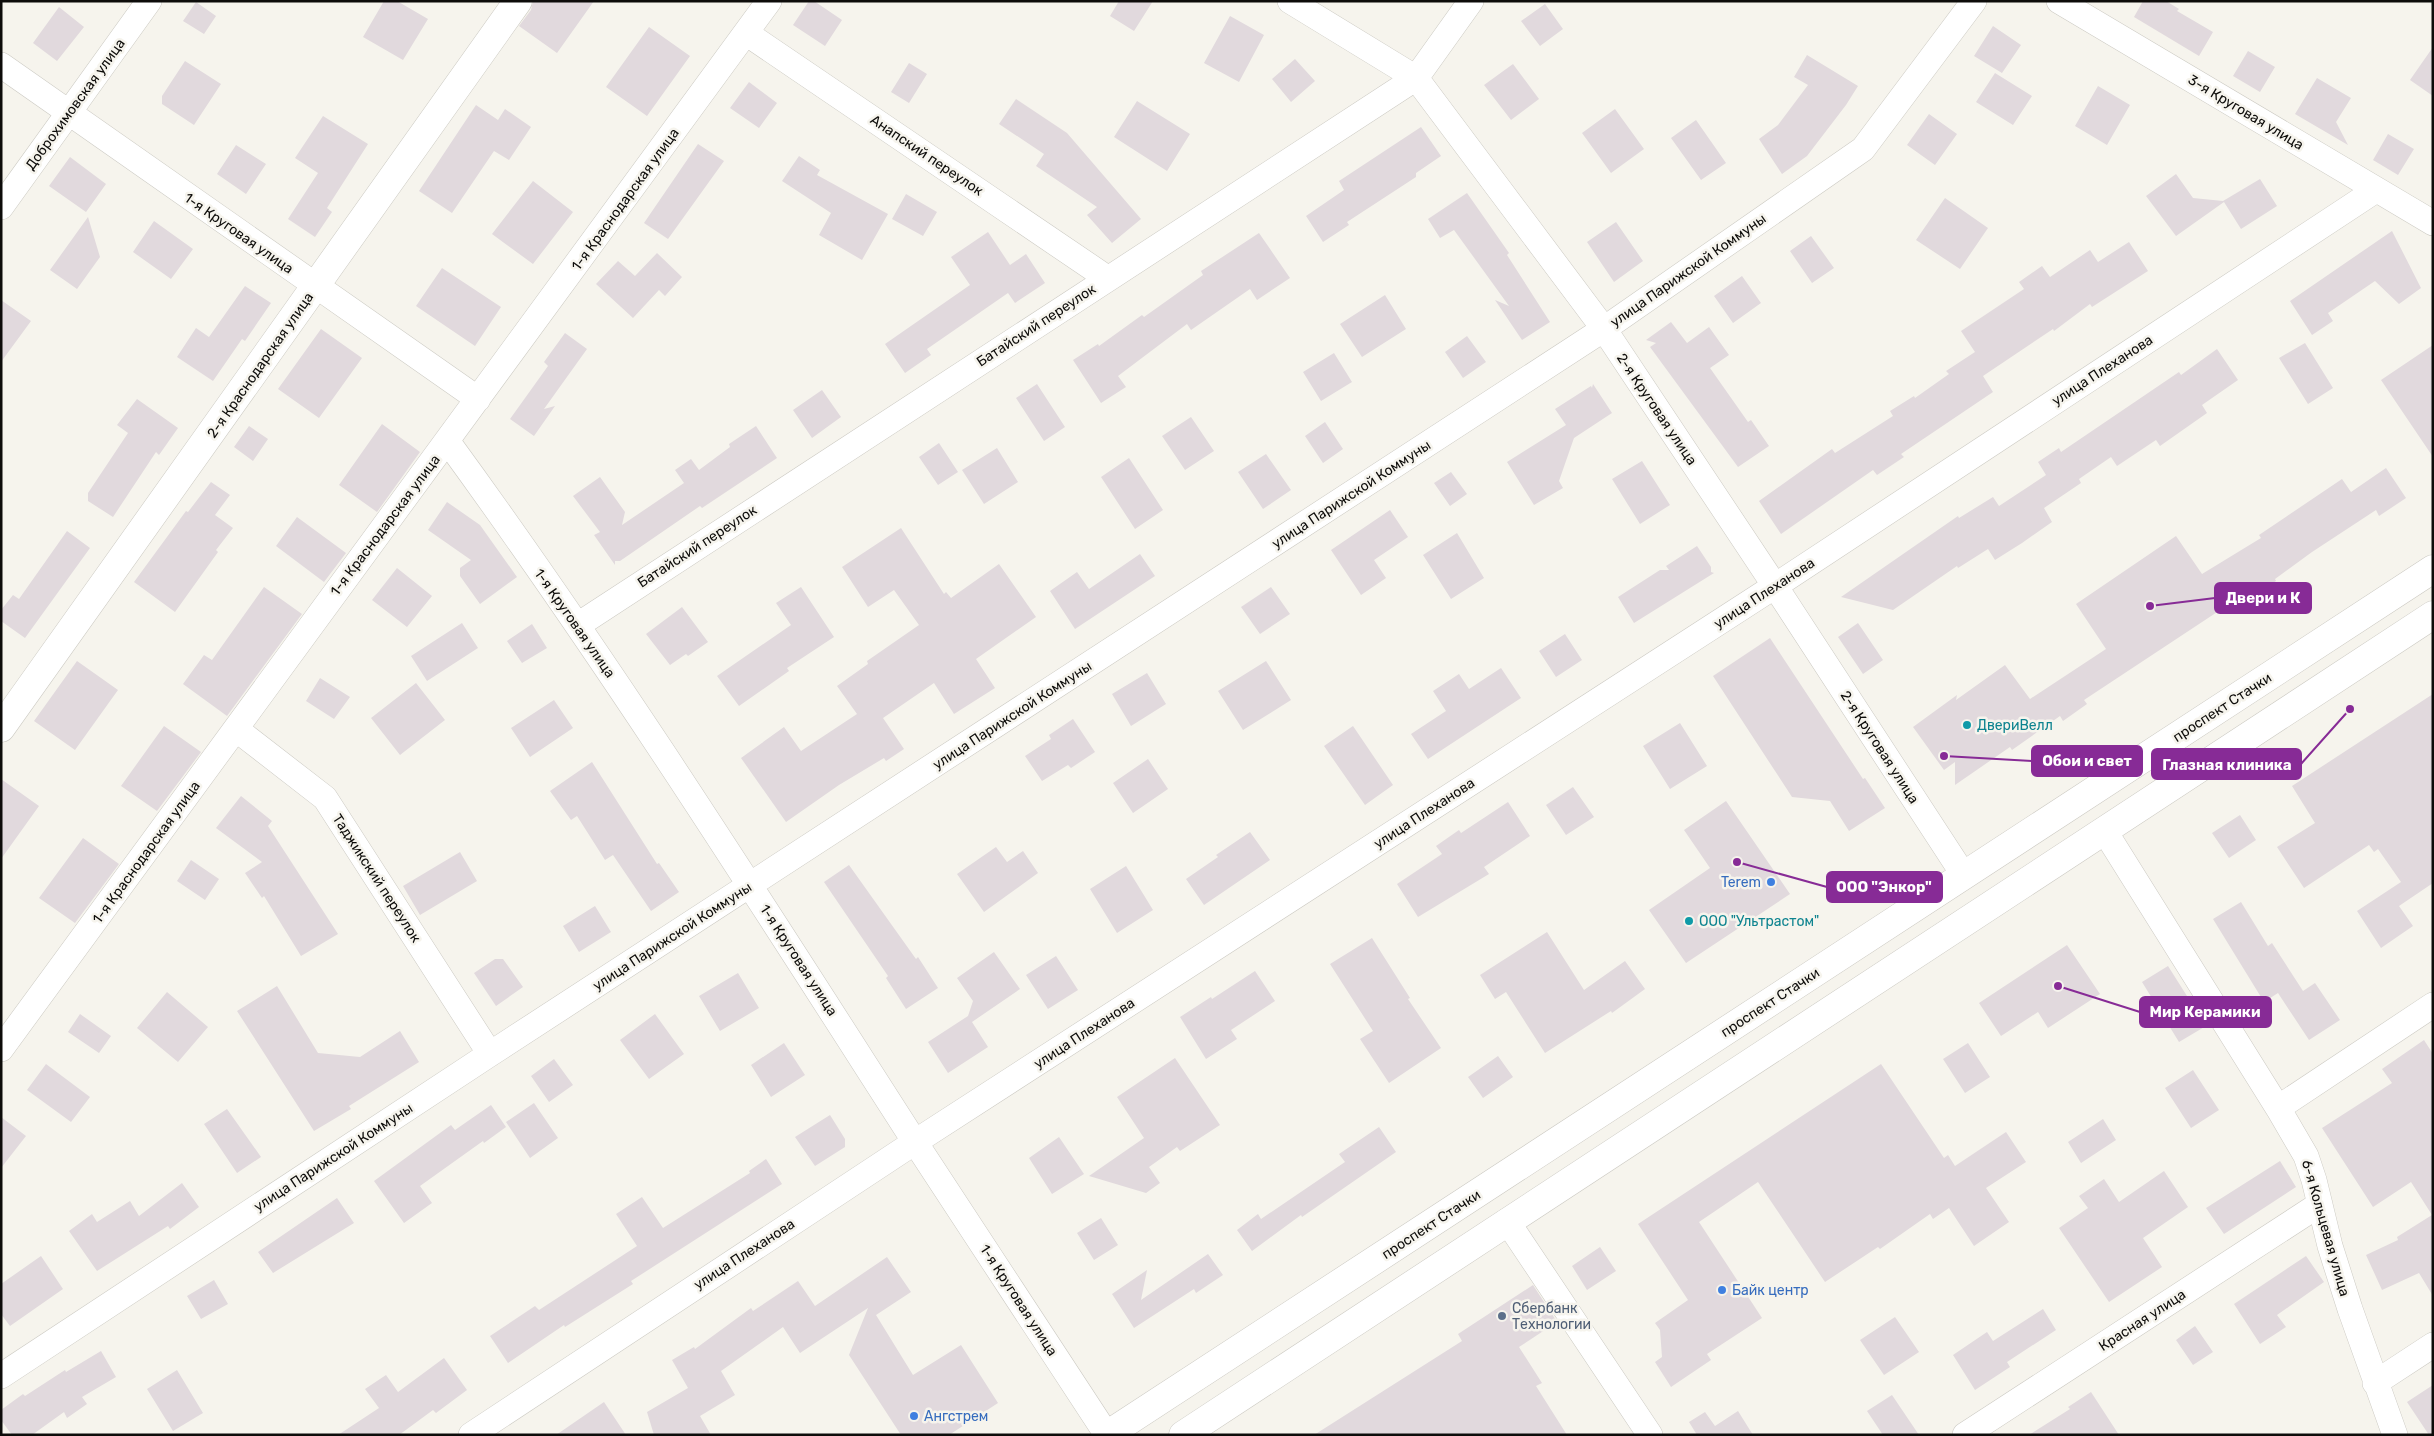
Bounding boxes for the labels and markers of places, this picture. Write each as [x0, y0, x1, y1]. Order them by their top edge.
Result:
callout: Двери и К [2215, 583, 2311, 613]
place label: ДвериВелл [1977, 717, 2053, 734]
marker: ДвериВелл [1961, 719, 1973, 731]
callout: Обои и свет [2032, 746, 2142, 776]
callout: Глазная клиника [2152, 749, 2301, 779]
callout: ООО "Энкор" [1827, 872, 1942, 902]
place label: Terem [1721, 874, 1761, 891]
marker: Terem [1765, 876, 1777, 888]
place label: ООО "Ультрастом" [1699, 913, 1819, 930]
marker: ООО "Ультрастом" [1683, 915, 1695, 927]
callout: Мир Керамики [2140, 997, 2271, 1027]
place label: Байк центр [1732, 1282, 1809, 1299]
marker: Байк центр [1716, 1284, 1728, 1296]
place label: Сбербанк Технологии [1512, 1300, 1591, 1333]
marker: Сбербанк Технологии [1496, 1310, 1508, 1322]
place label: Ангстрем [924, 1408, 988, 1425]
marker: Ангстрем [908, 1410, 920, 1422]

